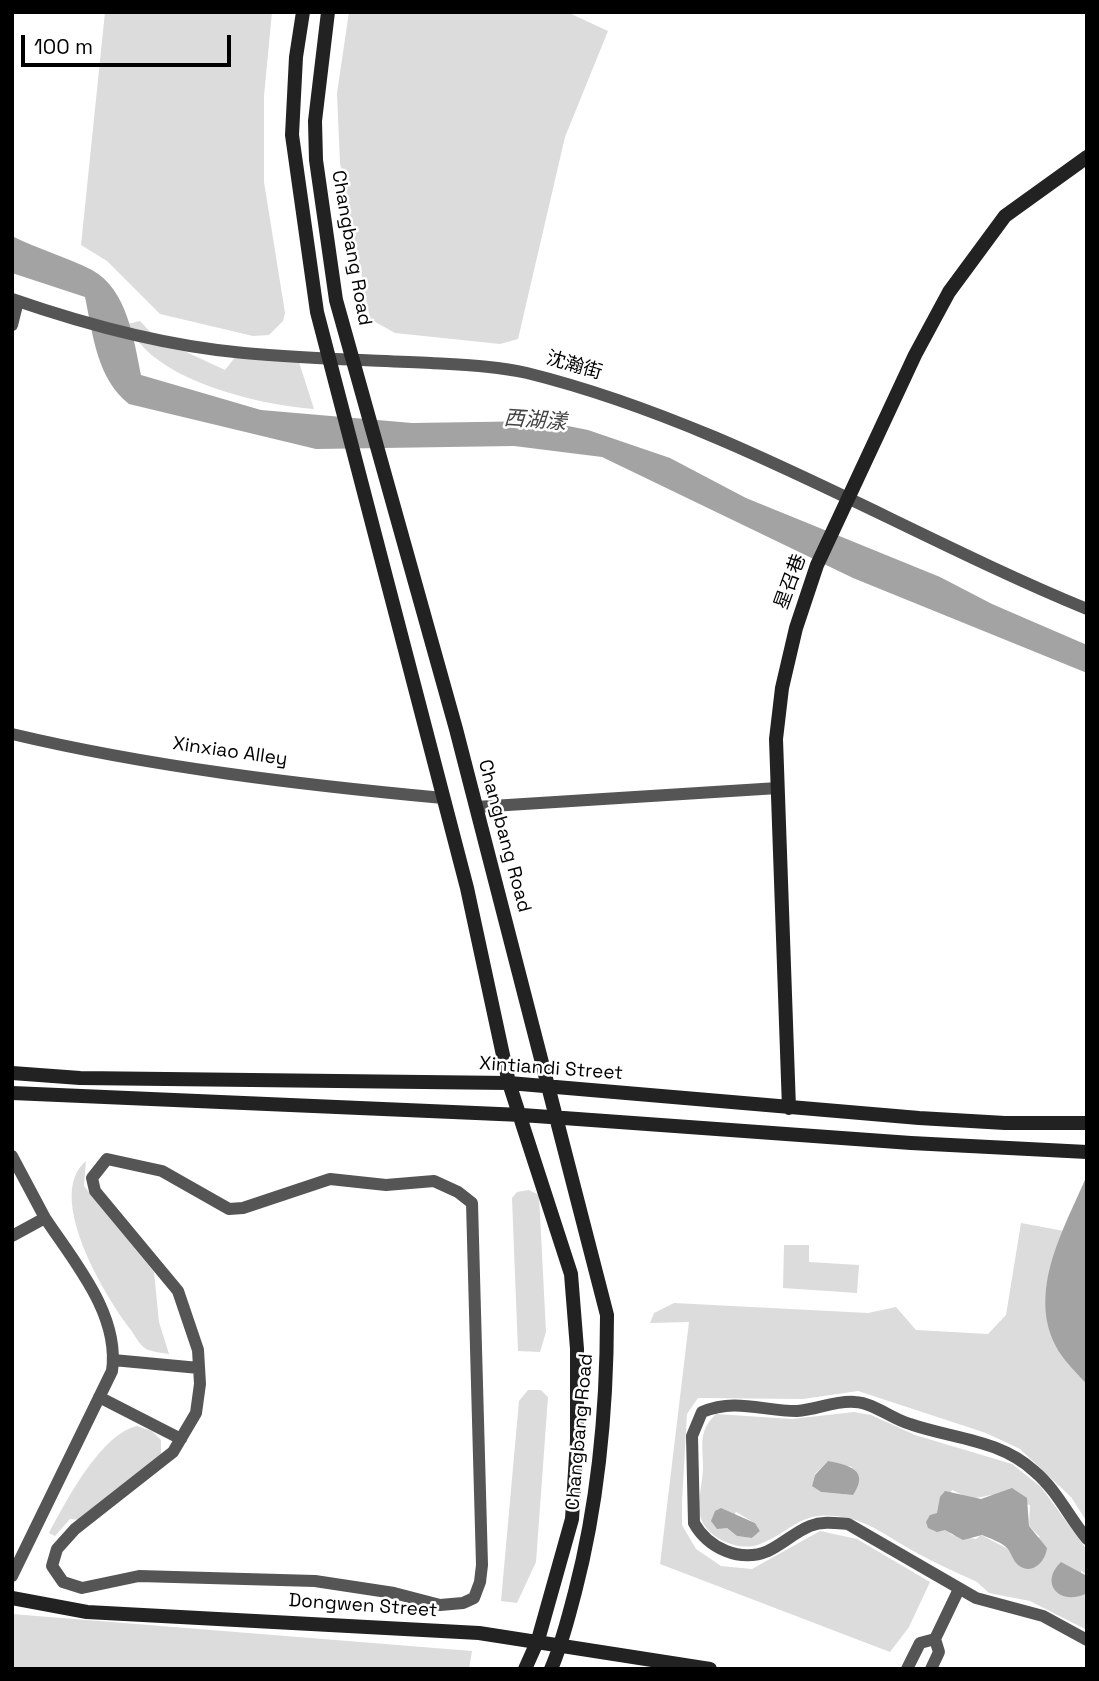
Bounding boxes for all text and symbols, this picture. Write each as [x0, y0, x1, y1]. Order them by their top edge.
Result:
scale bar [24, 21, 234, 65]
text: 100 m [34, 33, 93, 60]
street label: Changbang Road [326, 169, 376, 327]
street label: 沈瀚街 [543, 347, 605, 385]
water label: 西湖漾 [503, 406, 567, 436]
street label: 星召巷 [771, 551, 811, 613]
street label: Xinxiao Alley [171, 733, 289, 771]
street label: Changbang Road [473, 757, 535, 915]
street label: Xintiandi Street [478, 1053, 624, 1085]
street label: Changbang Road [562, 1353, 598, 1511]
street label: Dongwen Street [288, 1589, 438, 1623]

